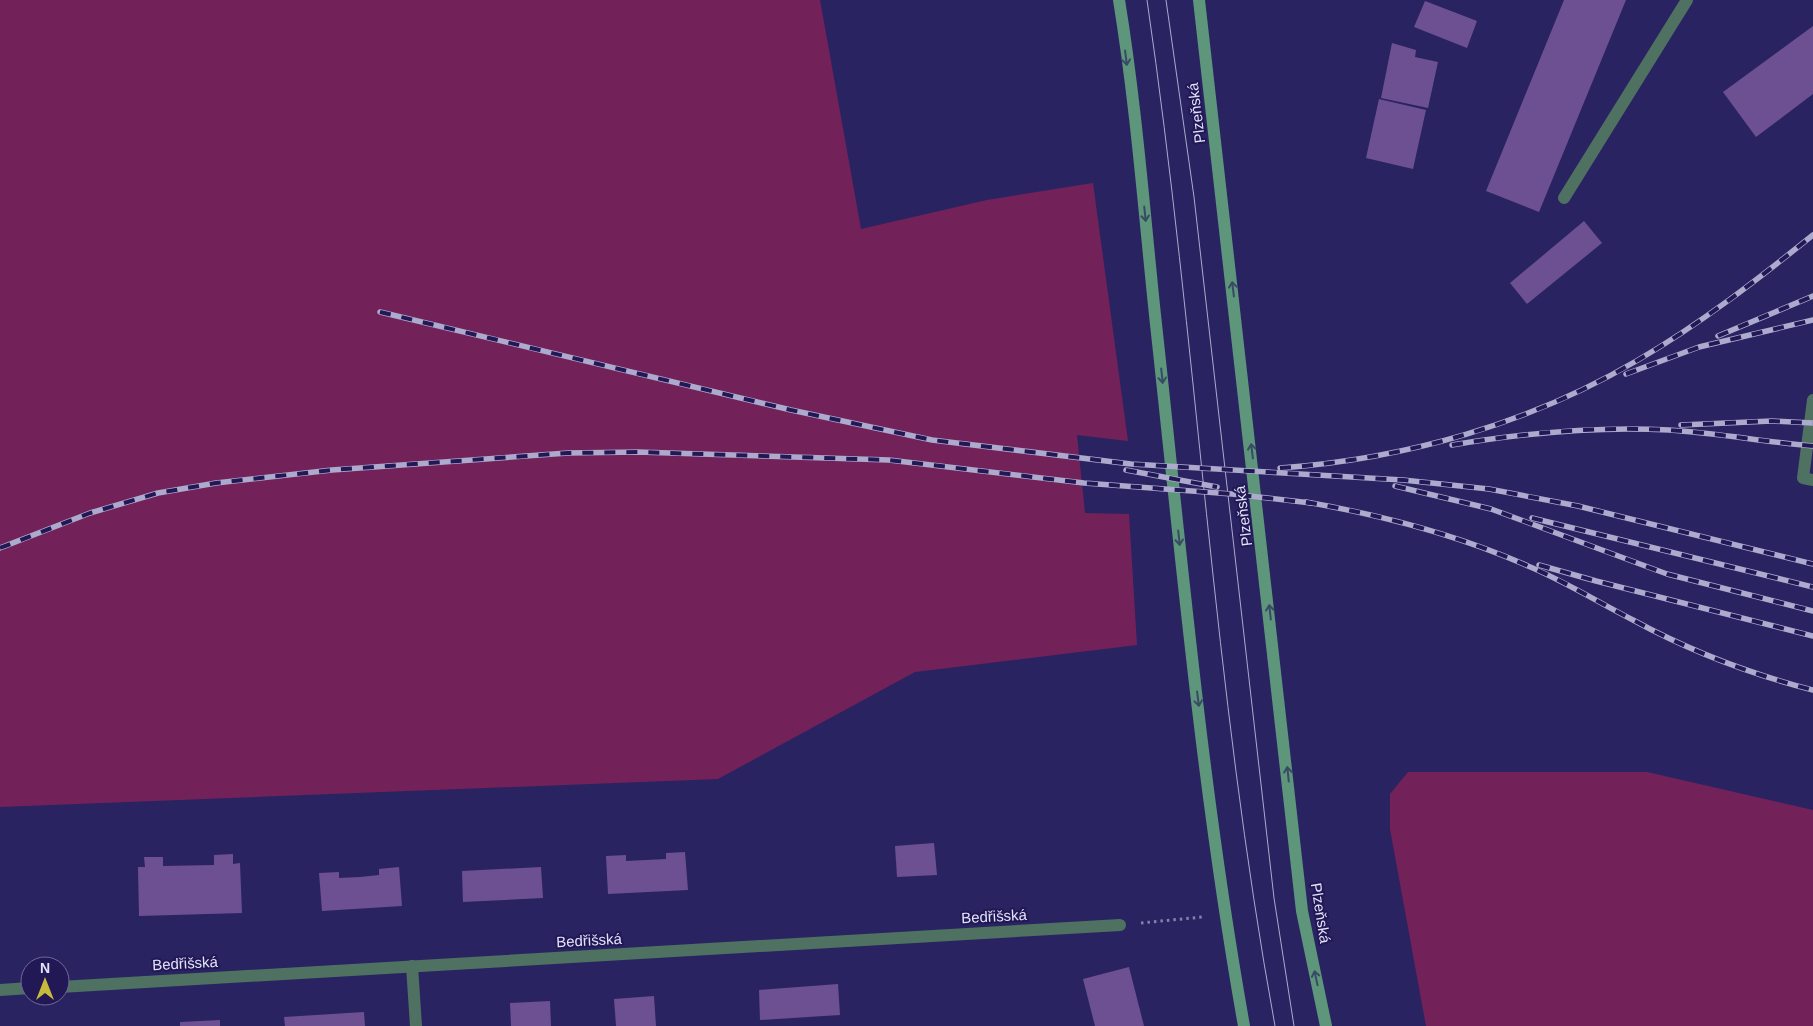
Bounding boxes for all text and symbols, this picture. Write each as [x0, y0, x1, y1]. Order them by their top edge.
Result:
one-way arrow [1121, 50, 1131, 66]
street label: Plzeňská [1184, 81, 1208, 144]
one-way arrow [1140, 206, 1150, 222]
one-way arrow [1228, 282, 1238, 298]
one-way arrow [1157, 368, 1167, 384]
one-way arrow [1247, 443, 1257, 459]
street label: Plzeňská [1231, 484, 1255, 547]
one-way arrow [1174, 529, 1184, 545]
one-way arrow [1265, 605, 1275, 621]
one-way arrow [1193, 691, 1203, 707]
one-way arrow [1283, 766, 1292, 782]
street label: Plzeňská [1308, 882, 1334, 945]
street label: Bedřišská [961, 906, 1028, 926]
street label: Bedřišská [556, 930, 623, 950]
street label: Bedřišská [152, 953, 219, 973]
north arrow [20, 956, 70, 1006]
text: N [40, 960, 50, 976]
one-way arrow [1311, 971, 1321, 987]

